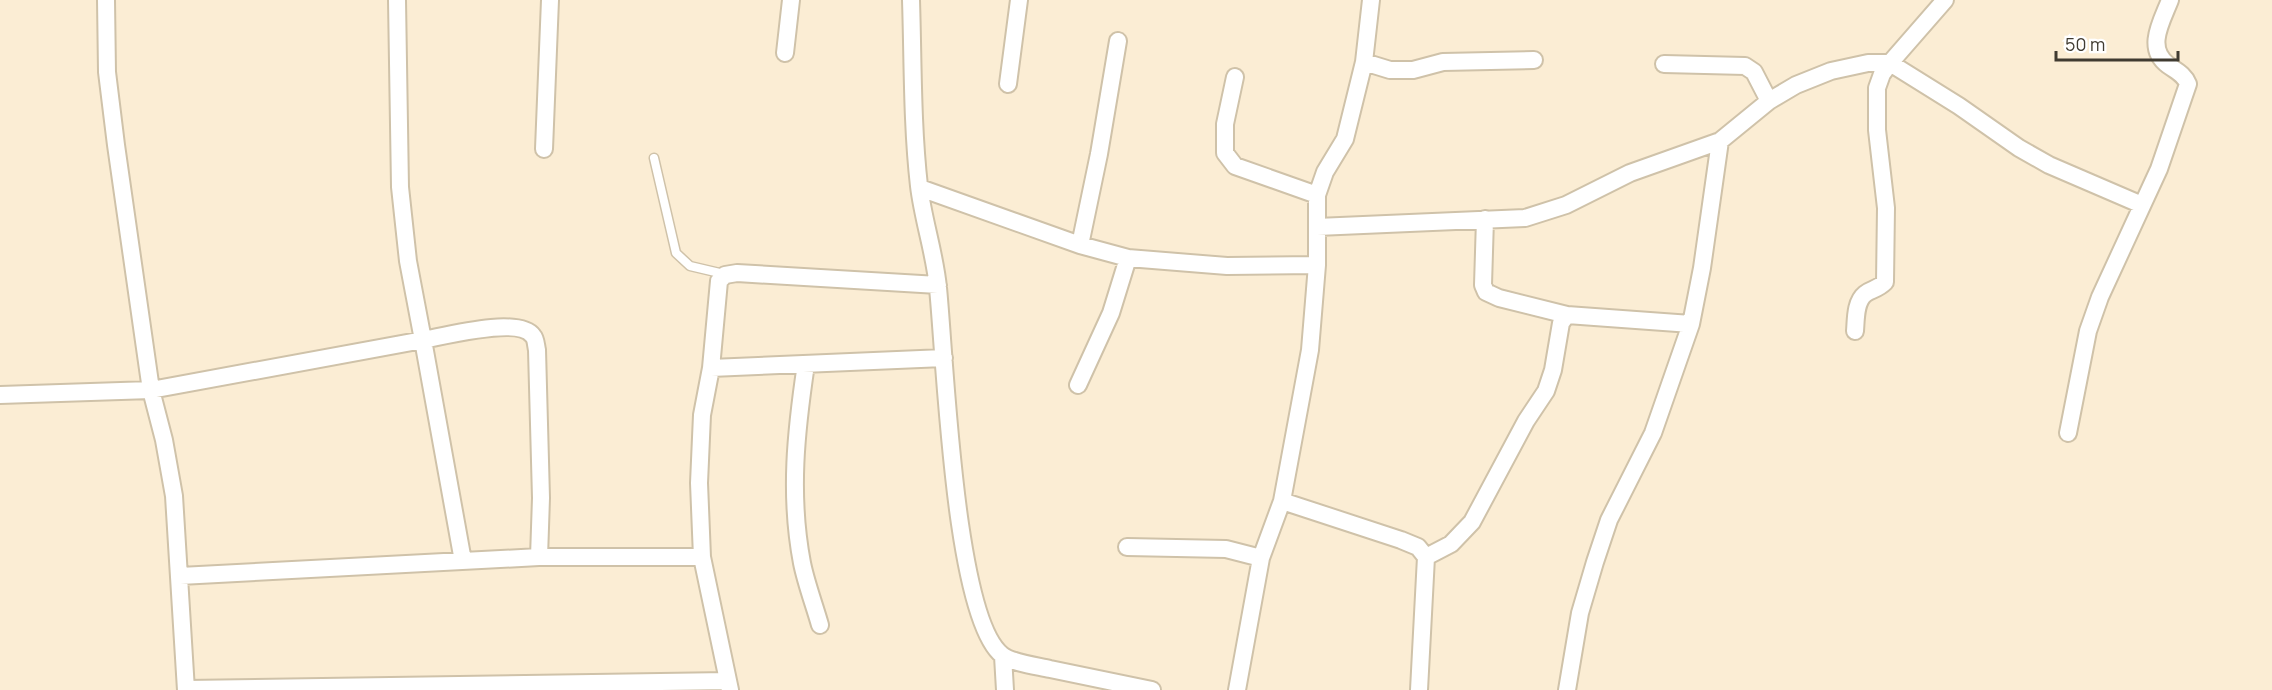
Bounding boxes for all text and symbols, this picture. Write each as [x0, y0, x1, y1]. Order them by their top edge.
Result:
scale bar [2056, 24, 2178, 62]
text: 50 m [2065, 32, 2105, 56]

